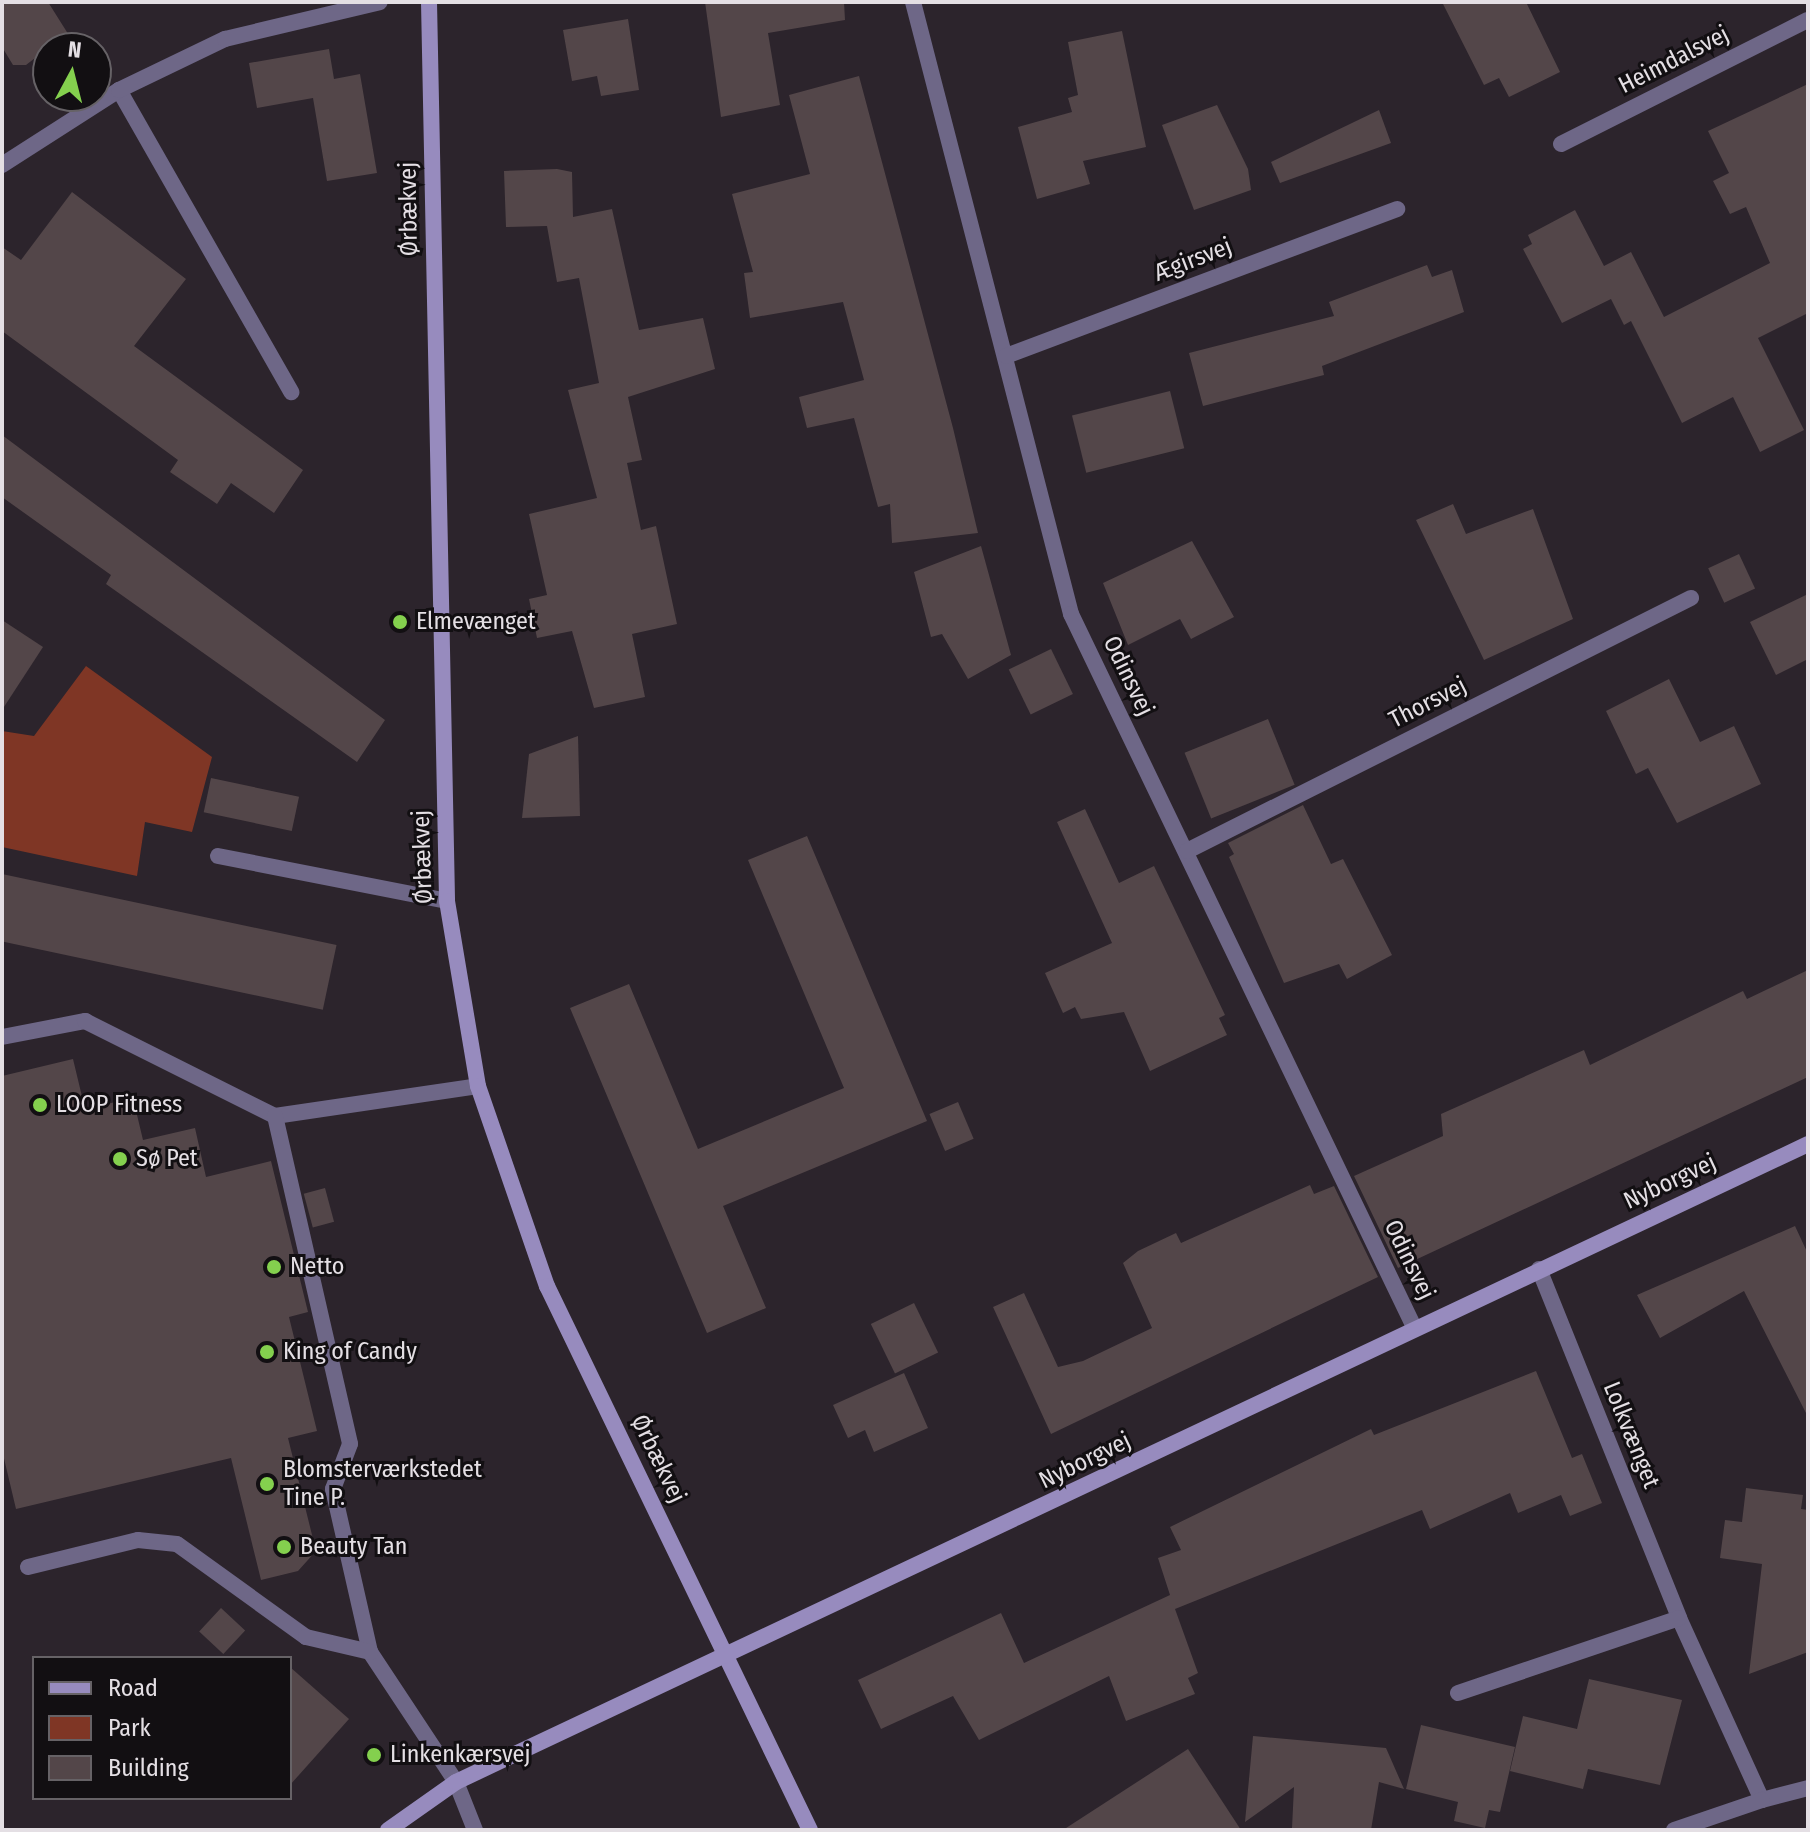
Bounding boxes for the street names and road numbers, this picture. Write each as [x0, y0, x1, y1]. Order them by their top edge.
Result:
street label: Heimdalsvej [1614, 20, 1734, 100]
street label: Ørbækvej [394, 162, 424, 256]
street label: Ægirsvej [1150, 232, 1236, 288]
street label: Odinsvej [1096, 631, 1160, 721]
street label: Thorsvej [1385, 671, 1471, 735]
street label: Ørbækvej [407, 809, 439, 905]
street label: Nyborgvej [1619, 1148, 1721, 1216]
street label: Odinsvej [1377, 1215, 1441, 1305]
street label: Lolkvænget [1597, 1378, 1665, 1492]
street label: Ørbækvej [624, 1410, 692, 1508]
street label: Nyborgvej [1034, 1426, 1136, 1496]

